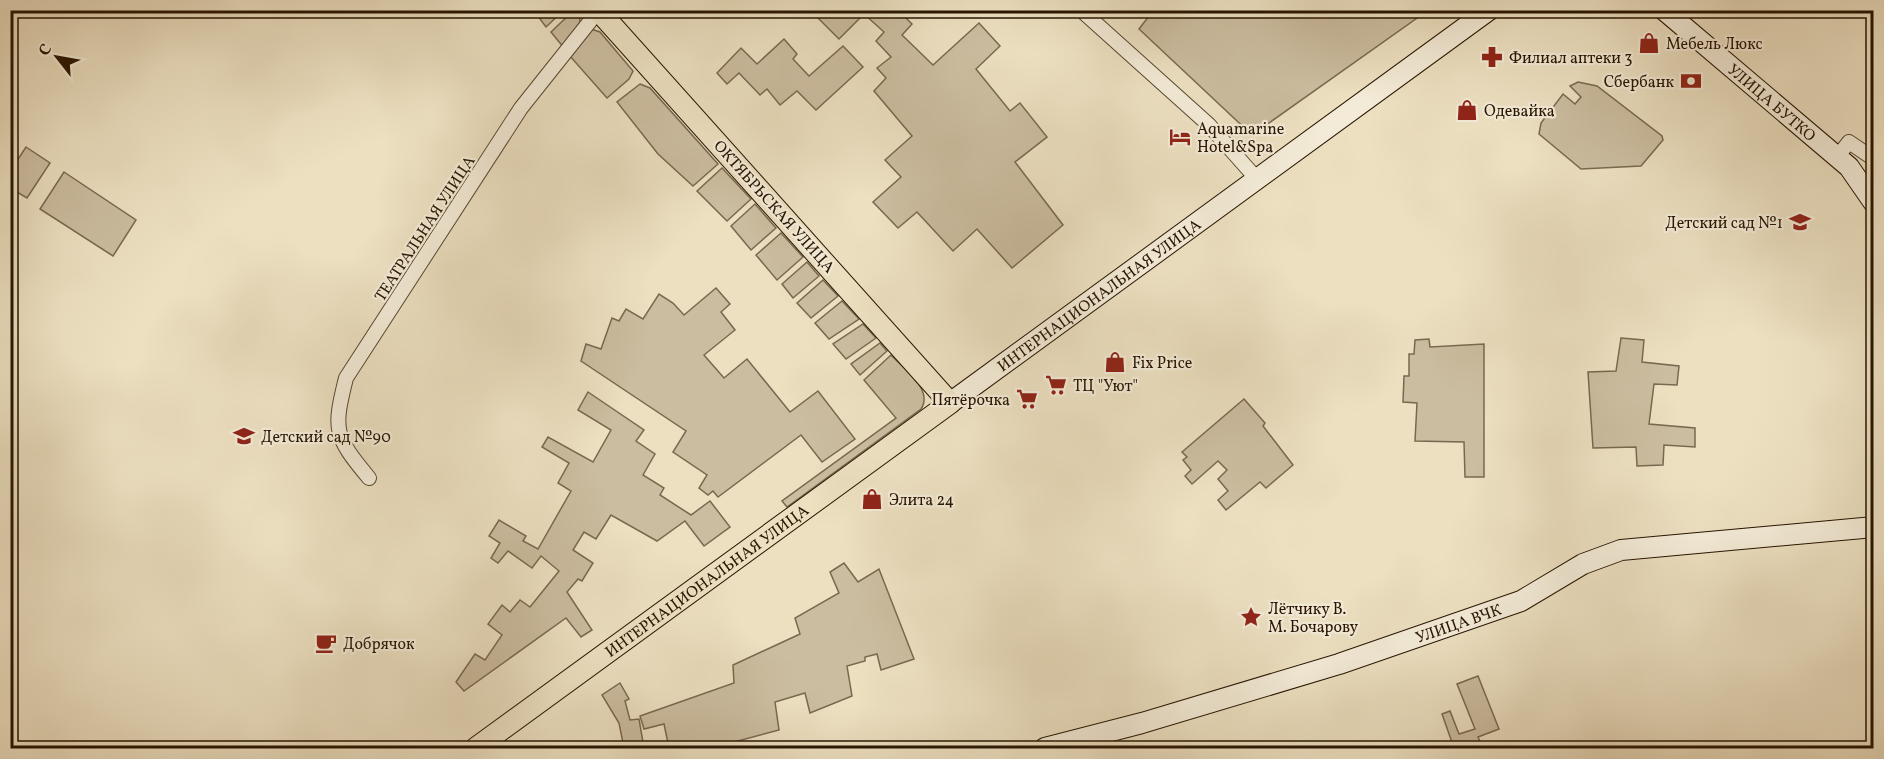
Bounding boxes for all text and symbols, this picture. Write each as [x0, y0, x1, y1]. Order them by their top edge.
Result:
north arrow [27, 27, 87, 87]
shop icon: Мебель Люкс [1637, 31, 1661, 55]
place label: Мебель Люкс [1666, 34, 1763, 56]
text: С [34, 40, 58, 60]
pharmacy icon: Филиал аптеки 3 [1480, 45, 1504, 69]
place label: Филиал аптеки 3 [1509, 48, 1633, 70]
street label: УЛИЦА БУТКО [1722, 59, 1820, 148]
bank icon: Сбербанк [1679, 69, 1703, 93]
place label: Сбербанк [1604, 72, 1674, 94]
shop icon: Одевайка [1455, 98, 1479, 122]
place label: Одевайка [1484, 101, 1555, 123]
place label: Aquamarine Hotel&Spa [1197, 119, 1284, 159]
hotel icon: Aquamarine Hotel&Spa [1168, 125, 1192, 149]
street label: ОКТЯБРЬСКАЯ УЛИЦА [708, 136, 839, 279]
street label: ТЕАТРАЛЬНАЯ УЛИЦА [370, 152, 481, 306]
school or university icon: Детский сад №1 [1788, 210, 1812, 234]
place label: Детский сад №1 [1665, 213, 1783, 235]
street label: ИНТЕРНАЦИОНАЛЬНАЯ УЛИЦА [993, 214, 1206, 378]
shop icon: Fix Price [1103, 350, 1127, 374]
place label: Fix Price [1132, 353, 1192, 375]
supermarket icon: ТЦ "Уют" [1044, 373, 1068, 397]
place label: ТЦ "Уют" [1073, 376, 1138, 398]
supermarket icon: Пятёрочка [1015, 387, 1039, 411]
place label: Пятёрочка [932, 390, 1010, 412]
school or university icon: Детский сад №90 [232, 424, 256, 448]
place label: Детский сад №90 [261, 427, 391, 449]
shop icon: Элита 24 [860, 487, 884, 511]
place label: Элита 24 [889, 490, 954, 512]
street label: ИНТЕРНАЦИОНАЛЬНАЯ УЛИЦА [601, 500, 814, 664]
place label: Лётчику В. М. Бочарову [1268, 599, 1358, 639]
street label: УЛИЦА ВЧК [1413, 600, 1505, 650]
place icon: Лётчику В. М. Бочарову [1239, 605, 1263, 629]
cafe icon: Добрячок [314, 631, 338, 655]
place label: Добрячок [343, 634, 415, 656]

